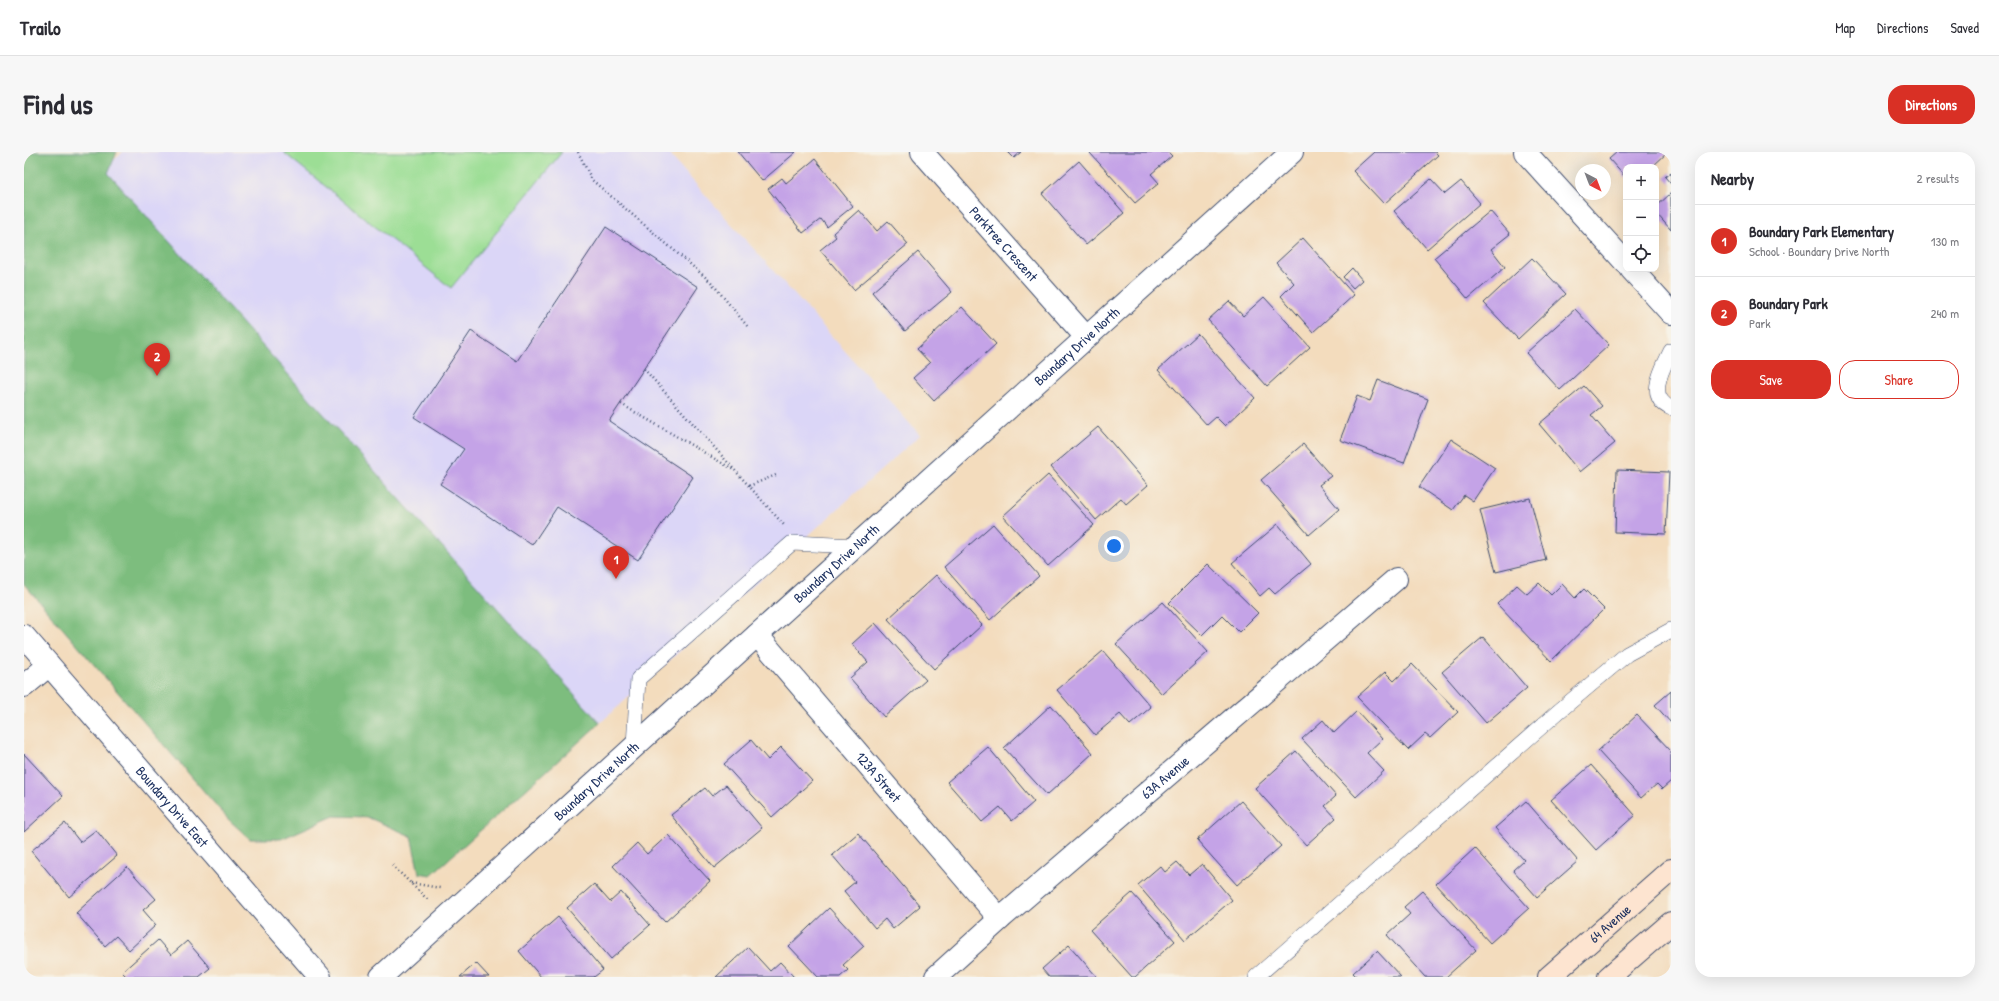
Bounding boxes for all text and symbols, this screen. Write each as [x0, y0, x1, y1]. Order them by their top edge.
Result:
text: Trailo [20, 15, 61, 41]
text: Map [1835, 18, 1855, 37]
text: Directions [1877, 18, 1928, 37]
text: Saved [1950, 18, 1979, 37]
text: Find us [24, 85, 93, 123]
button: Directions [1888, 85, 1975, 124]
north arrow [1575, 164, 1611, 200]
map controls [1623, 164, 1659, 272]
button: + [1623, 164, 1659, 200]
text: Nearby [1711, 167, 1754, 190]
text: 2 results [1917, 169, 1959, 187]
button: − [1623, 200, 1659, 236]
street label: Parktree Crescent [966, 202, 1042, 285]
text: Boundary Park Elementary [1749, 221, 1894, 242]
text: 1 [1722, 232, 1726, 250]
text: 130 m [1931, 232, 1959, 250]
button: locate [1623, 236, 1659, 272]
text: School · Boundary Drive North [1749, 242, 1889, 260]
text: Boundary Park [1749, 293, 1828, 314]
street label: Boundary Drive North [1030, 302, 1123, 390]
text: 2 [1721, 304, 1727, 322]
text: 240 m [1930, 304, 1959, 322]
text: Park [1749, 314, 1771, 332]
pin: 2 [144, 343, 170, 376]
button: Save [1711, 360, 1831, 399]
button: Share [1839, 360, 1959, 399]
street label: Boundary Drive North [789, 519, 883, 607]
your location [1104, 536, 1124, 556]
pin: 1 [603, 546, 629, 579]
street label: Boundary Drive North [549, 737, 643, 825]
street label: 123A Street [852, 748, 906, 806]
street label: 63A Avenue [1137, 751, 1193, 803]
street label: Boundary Drive East [132, 762, 213, 851]
street label: 64 Avenue [1585, 899, 1635, 947]

